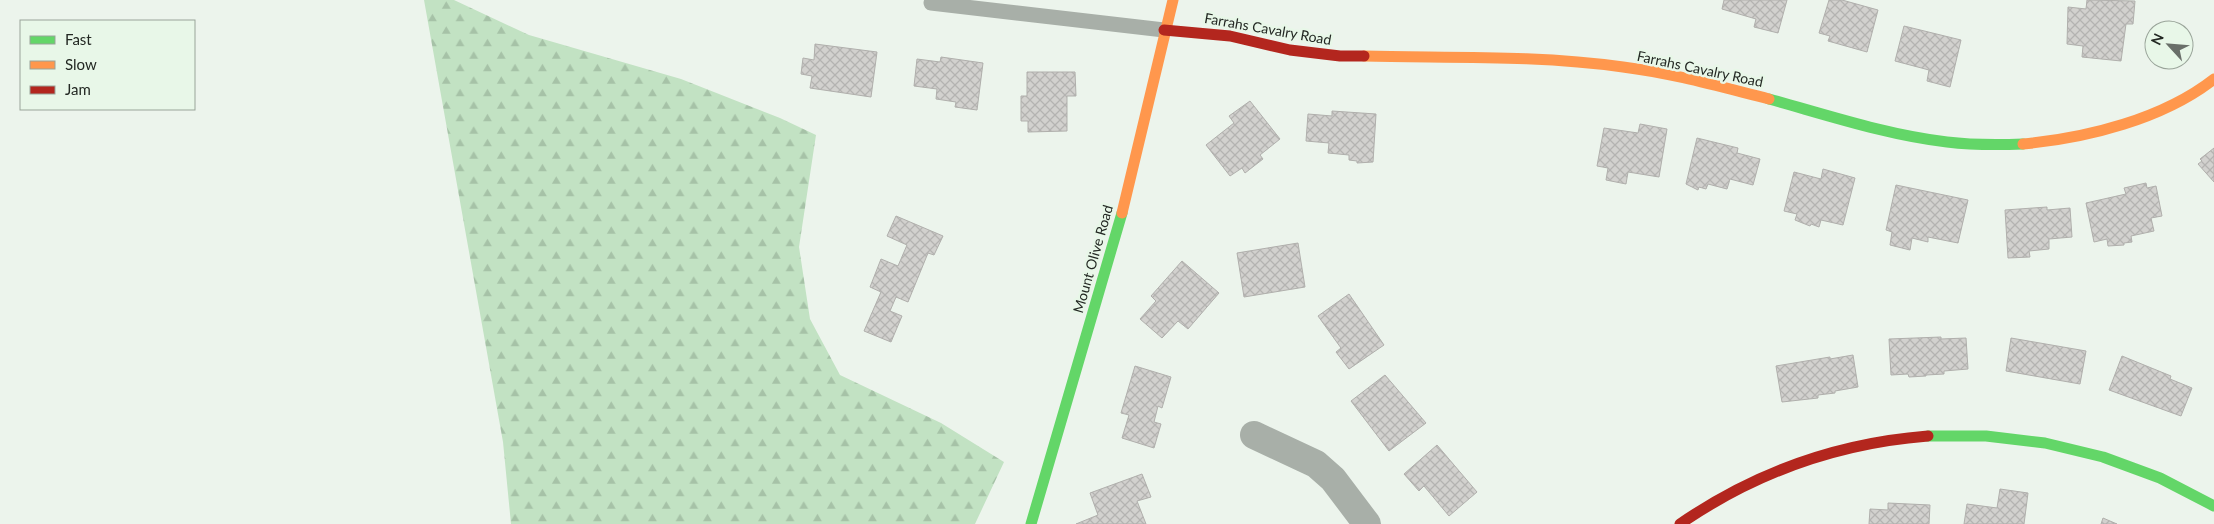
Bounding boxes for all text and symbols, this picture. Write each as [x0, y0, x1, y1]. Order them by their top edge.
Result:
street label: Farrahs Cavalry Road [1203, 9, 1333, 48]
legend [20, 20, 195, 110]
north arrow [2144, 20, 2194, 70]
text: Fast [65, 30, 92, 48]
text: N [2147, 31, 2167, 48]
street label: Farrahs Cavalry Road [1635, 47, 1765, 90]
text: Slow [65, 55, 97, 73]
text: Jam [65, 80, 91, 98]
street label: Mount Olive Road [1069, 203, 1116, 315]

